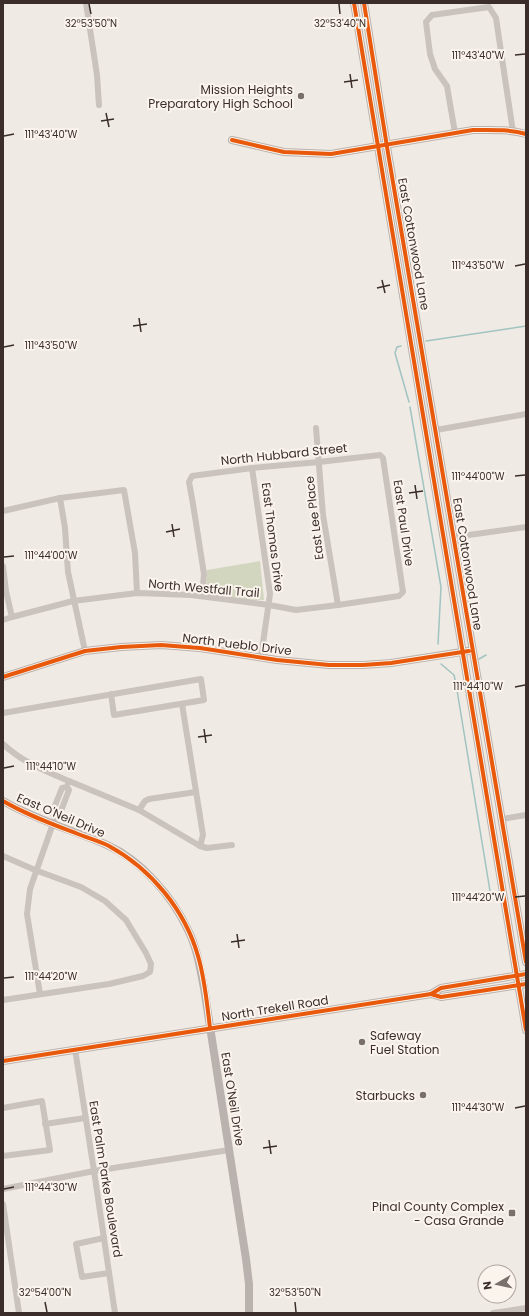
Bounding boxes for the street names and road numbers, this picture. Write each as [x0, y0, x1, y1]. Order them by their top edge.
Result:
street label: East Cottonwood Lane [394, 177, 434, 311]
street label: North Hubbard Street [220, 439, 348, 469]
street label: East Lee Place [300, 475, 328, 561]
street label: East Paul Drive [390, 479, 418, 567]
street label: East Thomas Drive [258, 481, 288, 593]
street label: East Cottonwood Lane [449, 496, 487, 632]
street label: North Westfall Trail [148, 575, 260, 601]
street label: North Pueblo Drive [181, 629, 293, 659]
street label: East O'Neil Drive [14, 789, 108, 841]
street label: North Trekell Road [220, 991, 330, 1025]
street label: East O'Neil Drive [217, 1051, 249, 1147]
street label: East Palm Parke Boulevard [85, 1099, 127, 1259]

